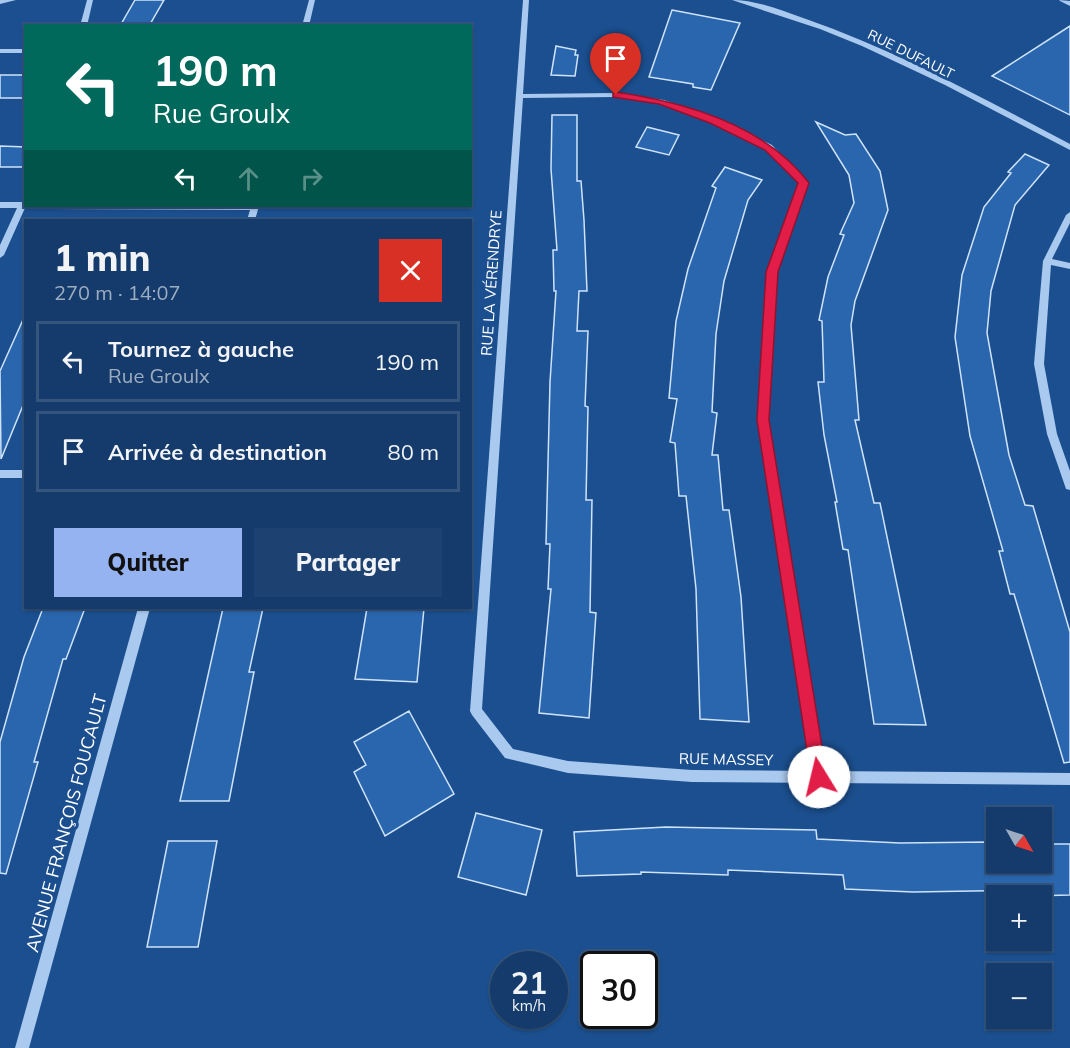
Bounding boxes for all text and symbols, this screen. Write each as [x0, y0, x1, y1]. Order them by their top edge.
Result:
street label: RUE DUFAULT [865, 25, 958, 83]
pin [590, 33, 641, 95]
icon: arrive [599, 42, 632, 75]
text: 190 m [153, 44, 278, 97]
icon: left [54, 48, 132, 126]
text: Rue Groulx [153, 96, 290, 130]
icon: left [169, 162, 202, 195]
icon: ahead [232, 162, 265, 195]
icon: right [295, 162, 328, 195]
street label: RUE LA VÉRENDRYE [476, 209, 506, 357]
text: 1 min [54, 235, 150, 280]
button: close [379, 239, 442, 302]
text: 270 m · 14:07 [54, 280, 180, 305]
text: Tournez à gauche [108, 335, 294, 363]
icon: left [57, 345, 90, 378]
text: 190 m [374, 348, 439, 376]
text: Rue Groulx [108, 363, 210, 388]
icon: arrive [57, 435, 90, 468]
text: Arrivée à destination [108, 438, 327, 466]
text: 80 m [388, 438, 439, 466]
button: Quitter [54, 528, 242, 597]
button: Partager [254, 528, 442, 597]
street label: AVENUE FRANÇOIS FOUCAULT [20, 691, 112, 955]
position arrow [787, 745, 851, 809]
street label: RUE MASSEY [679, 749, 774, 769]
north arrow [986, 807, 1052, 873]
map controls [986, 807, 1052, 1029]
button: + [986, 885, 1052, 951]
speed limit sign: 30 [580, 951, 658, 1029]
button: − [986, 963, 1052, 1029]
text: 21 [511, 964, 547, 1002]
text: km/h [512, 996, 546, 1015]

